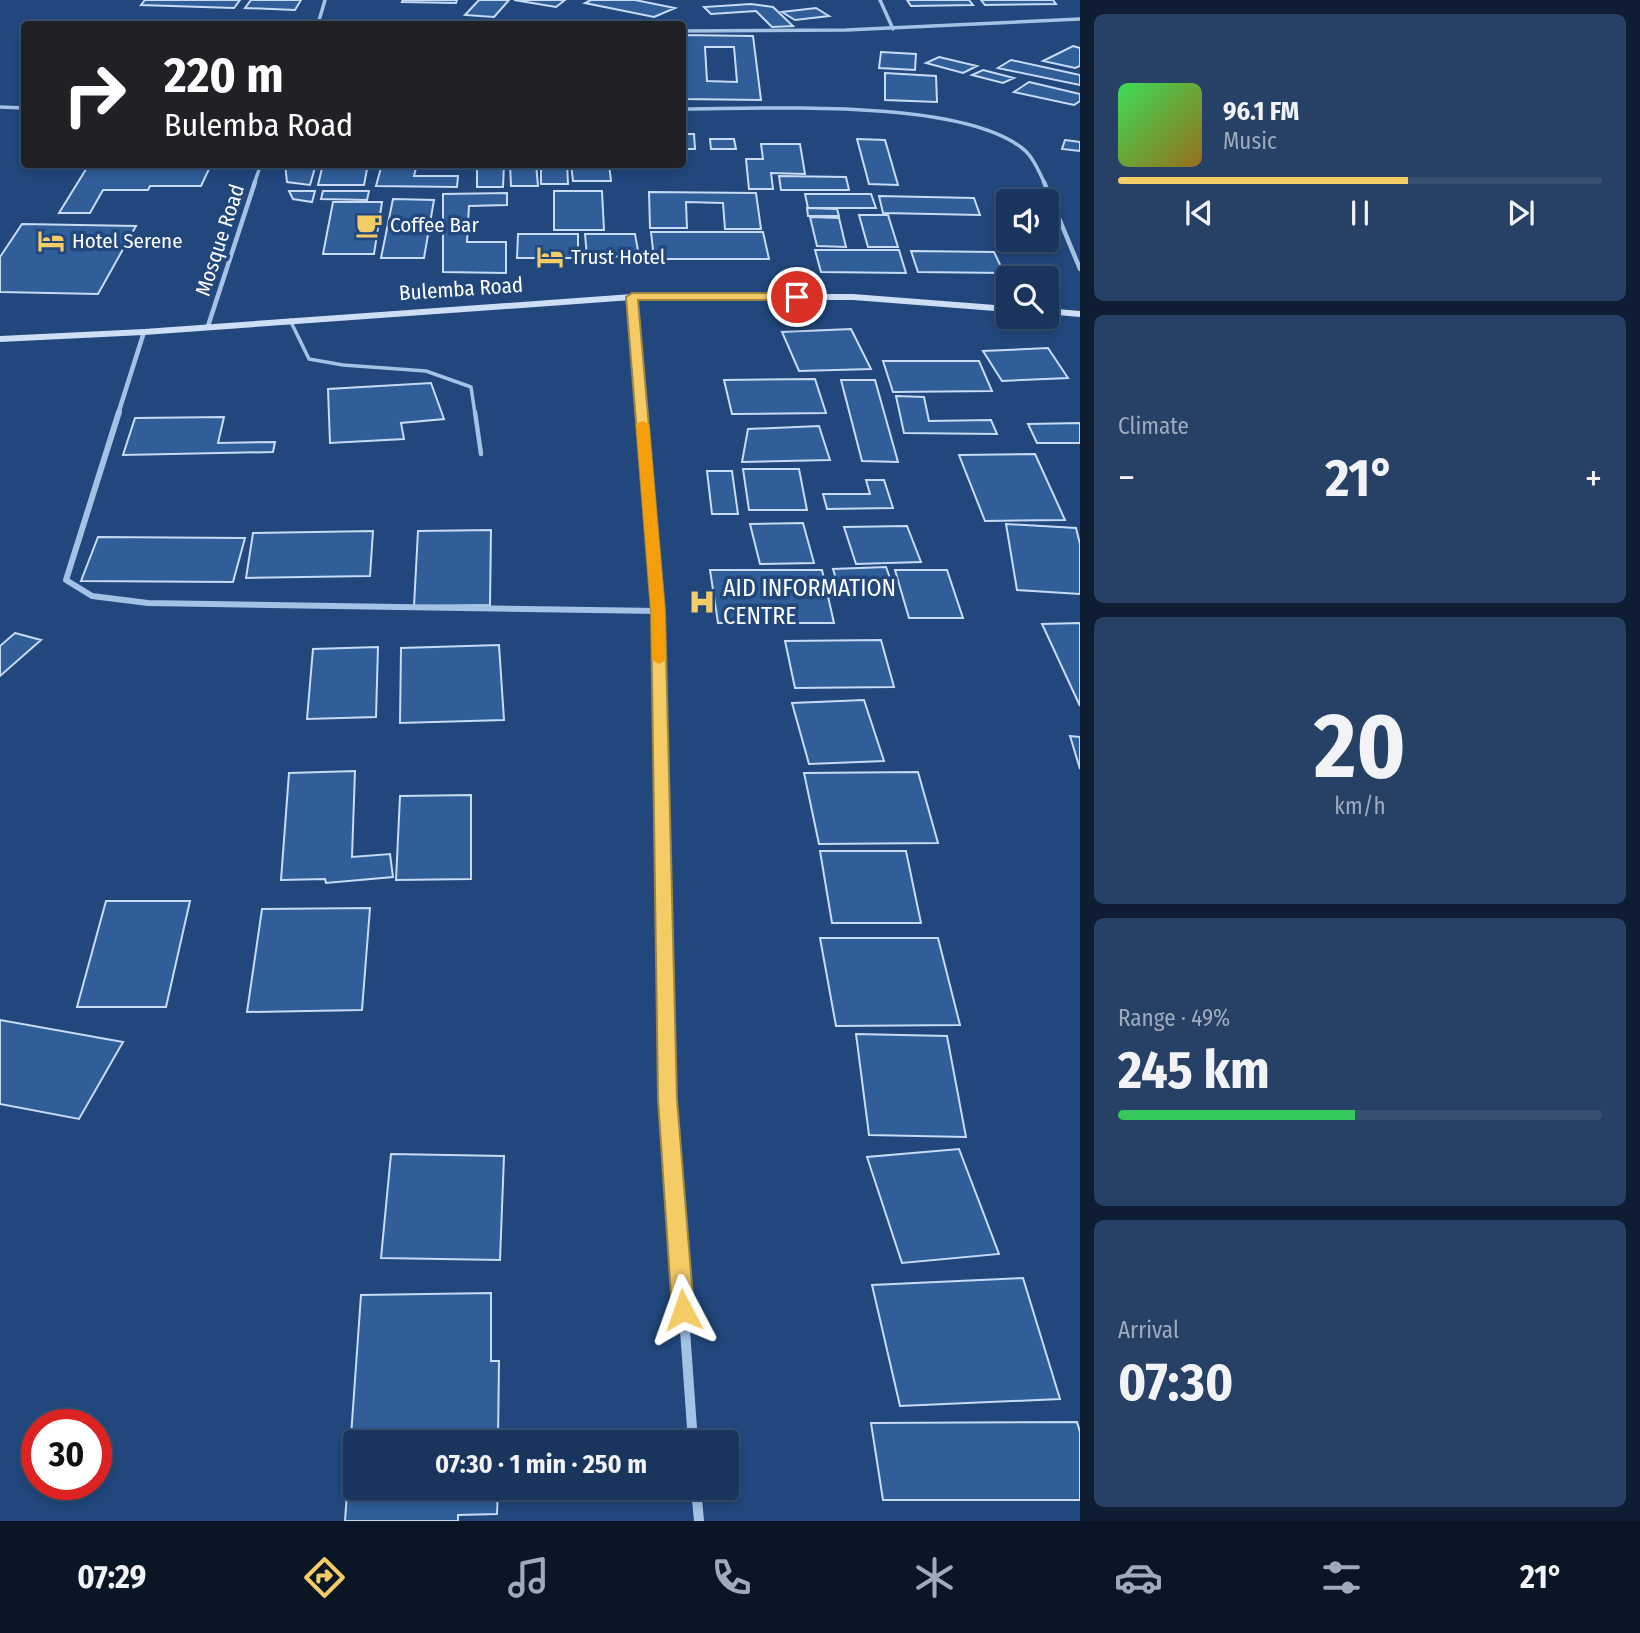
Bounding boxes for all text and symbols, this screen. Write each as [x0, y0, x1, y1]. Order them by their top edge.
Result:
text: 220 m [164, 46, 284, 105]
icon: right [49, 49, 140, 140]
text: 96.1 FM [1223, 96, 1299, 127]
text: Bulemba Road [164, 106, 353, 144]
text: Music [1223, 127, 1277, 155]
street label: Mosque Road [190, 181, 250, 299]
map controls [996, 189, 1059, 329]
button: sound [996, 189, 1059, 252]
icon: previous [1180, 194, 1218, 232]
icon: pause [1341, 194, 1379, 232]
icon: next [1502, 194, 1540, 232]
cafe icon: Coffee Bar [354, 210, 384, 240]
place label: Coffee Bar [390, 212, 479, 238]
hotel icon: Hotel Serene [36, 226, 66, 256]
place label: Hotel Serene [72, 228, 183, 254]
hotel icon: Trust Hotel [535, 242, 565, 272]
place label: Trust Hotel [571, 244, 666, 270]
button: search [996, 266, 1059, 329]
pin [767, 267, 827, 327]
street label: Bulemba Road [398, 272, 524, 306]
icon: arrive [778, 278, 816, 316]
text: Climate [1118, 412, 1189, 440]
text: 21° [1325, 447, 1395, 510]
text: − [1118, 455, 1135, 501]
text: + [1585, 455, 1602, 501]
place label: AID INFORMATION CENTRE [723, 574, 896, 630]
hospital icon: AID INFORMATION CENTRE [687, 587, 717, 617]
text: 20 [1314, 692, 1406, 801]
text: km/h [1334, 792, 1386, 820]
text: Range · 49% [1118, 1004, 1230, 1032]
text: 245 km [1118, 1039, 1270, 1102]
position arrow [646, 1273, 720, 1347]
text: Arrival [1118, 1316, 1179, 1344]
text: 07:30 [1118, 1351, 1233, 1414]
speed limit sign: 30 [21, 1409, 112, 1500]
text: 07:30 · 1 min · 250 m [435, 1449, 647, 1480]
icon: directions [300, 1553, 349, 1602]
icon: music [504, 1553, 553, 1602]
icon: phone [707, 1553, 756, 1602]
icon: climate [910, 1553, 959, 1602]
icon: car [1114, 1553, 1163, 1602]
icon: filters [1317, 1553, 1366, 1602]
text: 07:29 [77, 1558, 146, 1596]
text: 21° [1520, 1558, 1563, 1596]

